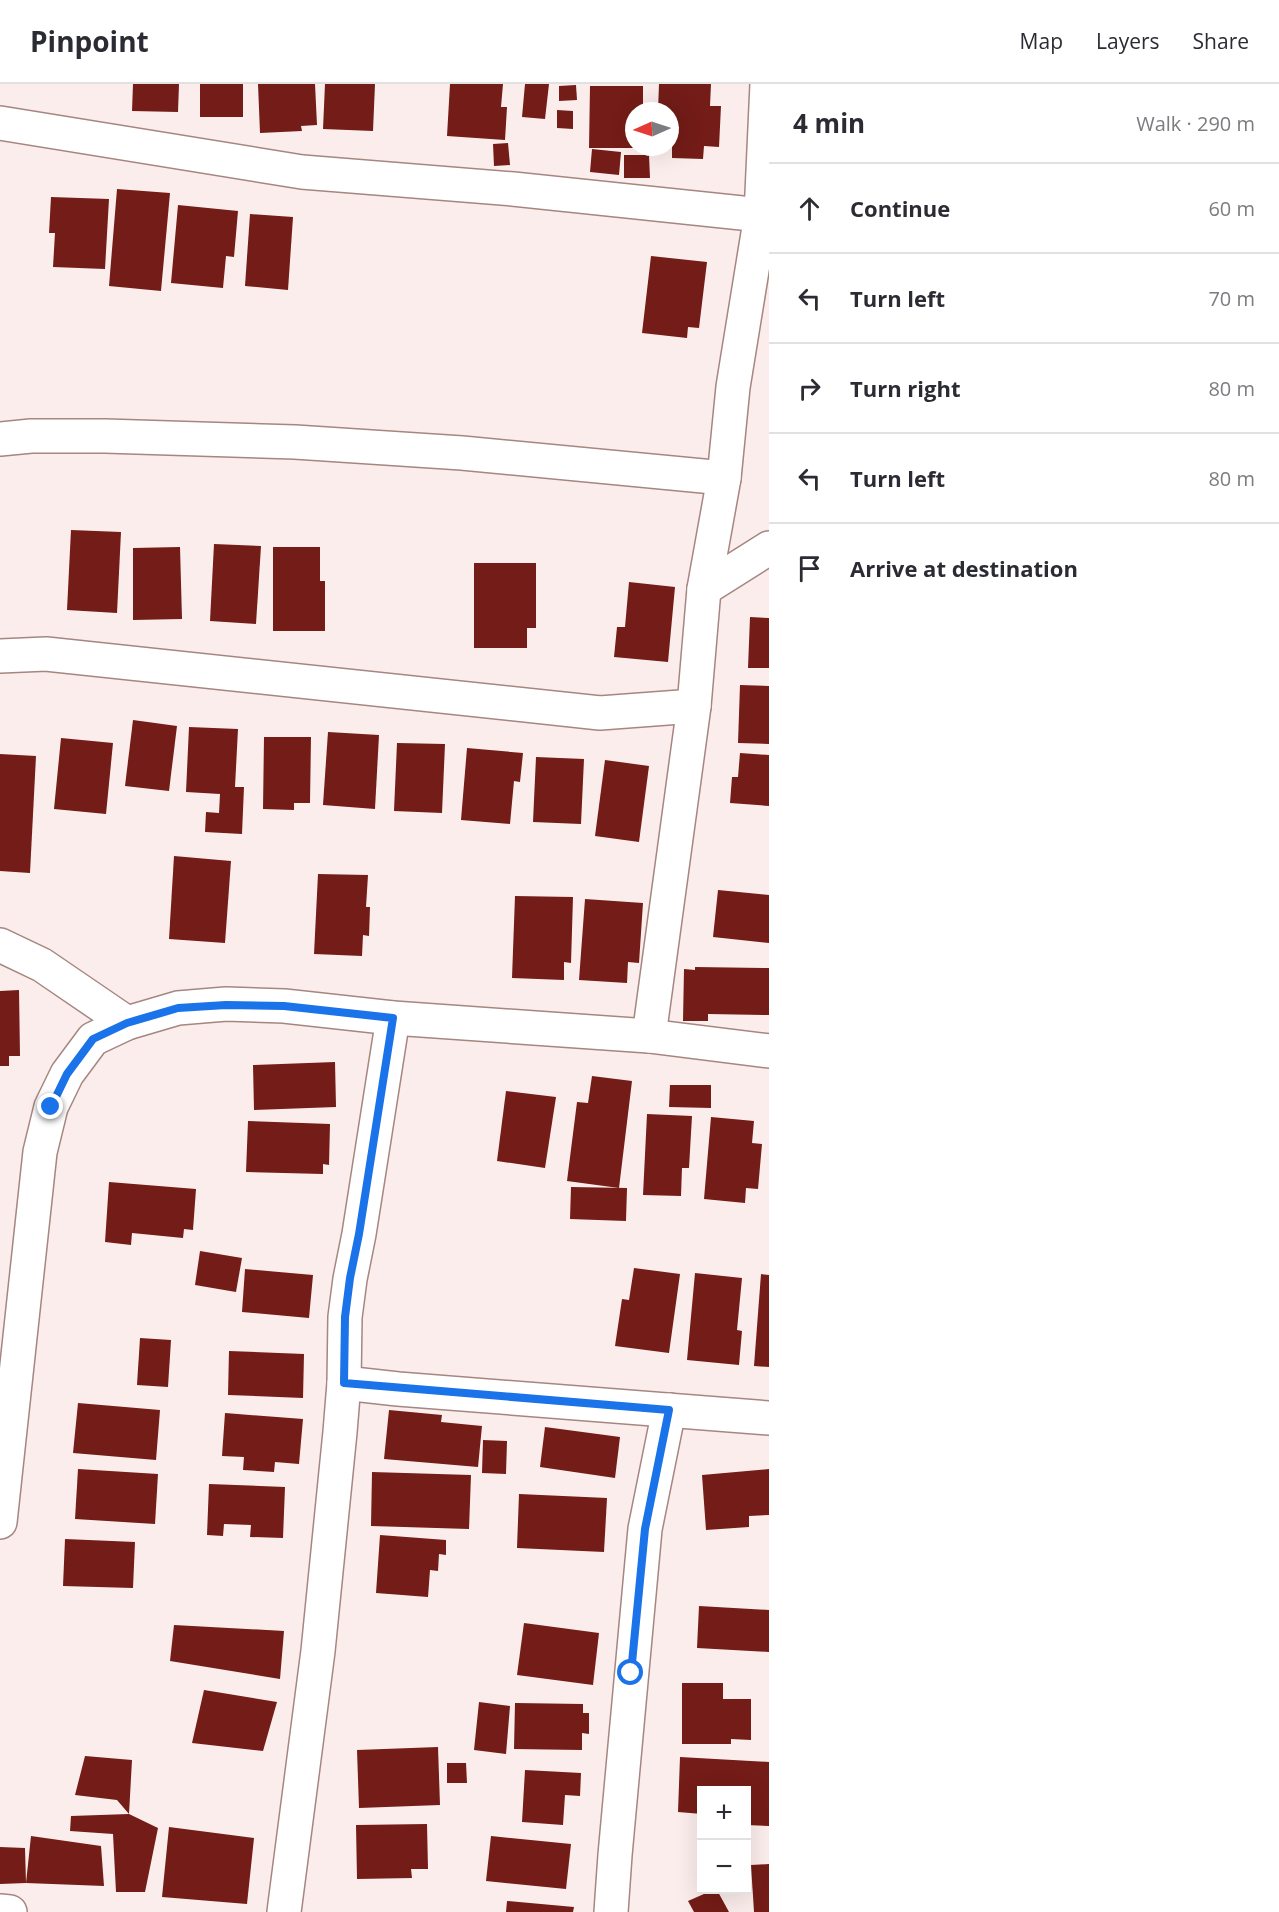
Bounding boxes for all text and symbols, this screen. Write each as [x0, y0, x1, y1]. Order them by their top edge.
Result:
text: Pinpoint [30, 22, 149, 60]
text: Map [1020, 27, 1063, 55]
text: Layers [1096, 27, 1160, 55]
text: Share [1193, 27, 1249, 55]
north arrow [625, 102, 679, 156]
text: 4 min [793, 105, 865, 141]
text: Walk · 290 m [1136, 110, 1255, 137]
icon: ahead [793, 192, 826, 225]
text: Continue [850, 193, 950, 223]
text: 60 m [1208, 195, 1255, 222]
icon: left [793, 282, 826, 315]
text: Turn left [850, 283, 945, 313]
text: 70 m [1208, 285, 1255, 312]
icon: right [793, 372, 826, 405]
text: Turn right [850, 373, 961, 403]
text: 80 m [1208, 375, 1255, 402]
icon: left [793, 462, 826, 495]
text: Turn left [850, 463, 945, 493]
text: 80 m [1208, 465, 1255, 492]
icon: arrive [793, 552, 826, 585]
text: Arrive at destination [850, 553, 1078, 583]
route end [37, 1093, 63, 1119]
route start [617, 1659, 643, 1685]
map controls [697, 1786, 751, 1894]
button: + [697, 1786, 751, 1840]
button: − [697, 1840, 751, 1894]

